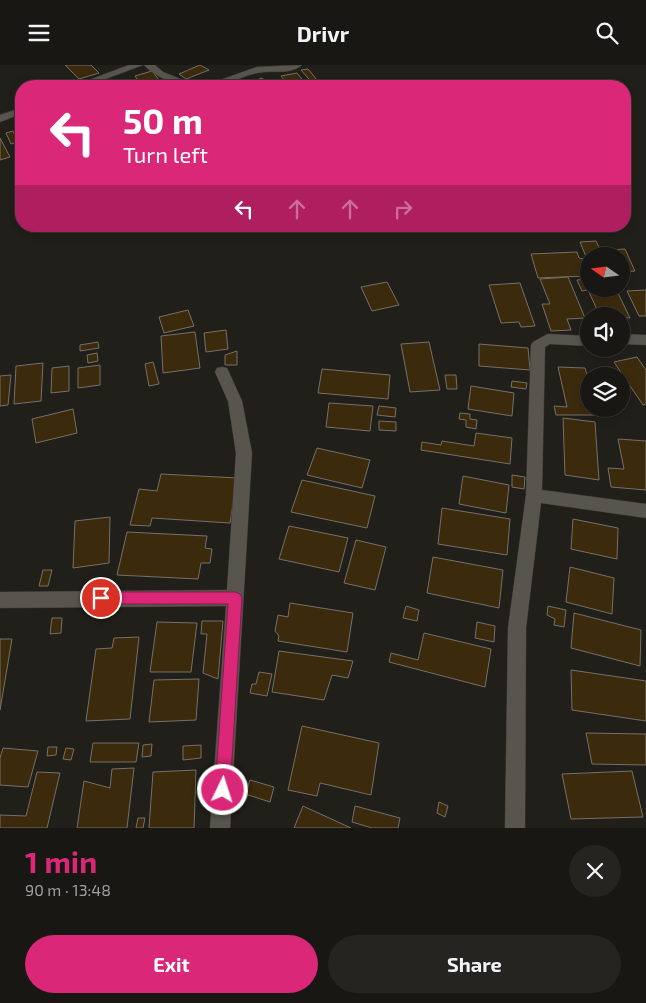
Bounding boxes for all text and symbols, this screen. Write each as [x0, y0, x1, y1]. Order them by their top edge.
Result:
icon: menu [25, 19, 53, 47]
icon: search [593, 19, 621, 47]
text: Drivr [297, 20, 349, 46]
text: 50 m [123, 99, 203, 141]
icon: left [40, 100, 105, 165]
text: Turn left [123, 141, 208, 167]
icon: left [230, 195, 258, 223]
icon: ahead [283, 195, 311, 223]
icon: ahead [336, 195, 364, 223]
icon: right [389, 195, 417, 223]
north arrow [580, 247, 630, 297]
map controls [580, 247, 630, 417]
button: sound [580, 307, 630, 357]
button: layers [580, 367, 630, 417]
pin [80, 577, 122, 619]
icon: arrive [87, 584, 115, 612]
position arrow [196, 763, 248, 815]
text: 1 min [25, 843, 97, 879]
button: close [569, 845, 621, 897]
text: 90 m · 13:48 [25, 880, 111, 899]
button: Exit [25, 935, 318, 993]
button: Share [328, 935, 621, 993]

